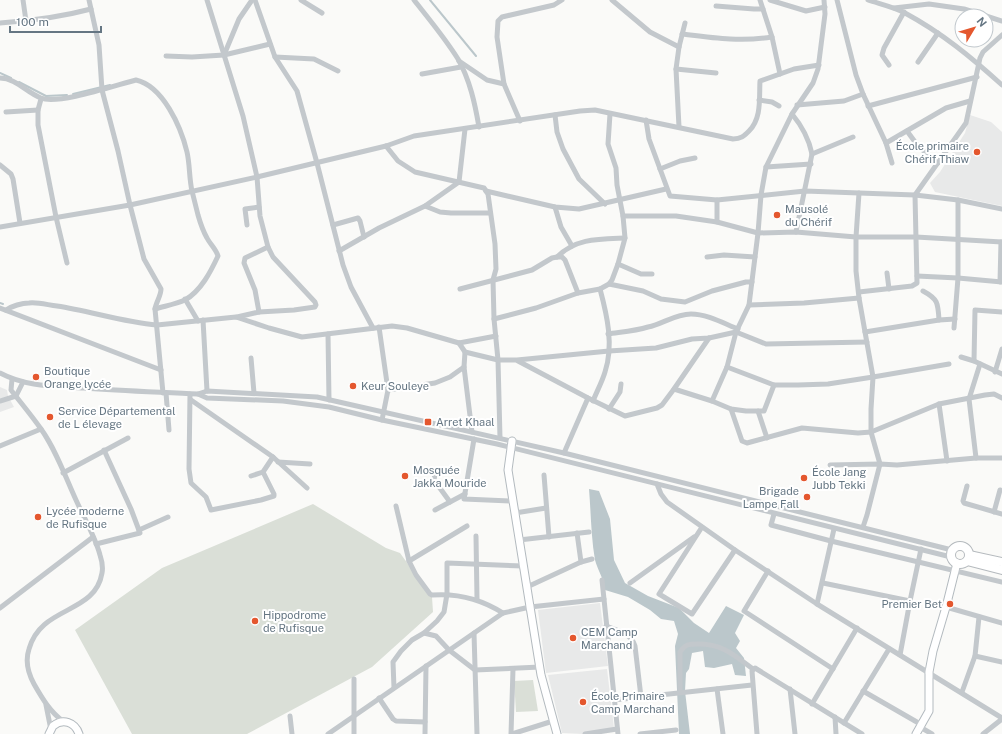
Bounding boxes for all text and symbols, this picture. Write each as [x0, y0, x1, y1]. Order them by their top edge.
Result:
scale bar [10, 8, 101, 34]
north arrow [954, 8, 994, 48]
text: 100 m [16, 15, 49, 29]
text: N [975, 15, 989, 29]
place label: École primaire Chérif Thiaw [896, 139, 969, 165]
marker: École primaire Chérif Thiaw [972, 147, 982, 157]
place label: Mausolé du Chérif [785, 203, 833, 228]
marker: Mausolé du Chérif [772, 210, 782, 220]
place label: Boutique Orange lycée [44, 365, 111, 390]
marker: Boutique Orange lycée [31, 372, 41, 382]
place label: Keur Souleye [361, 380, 429, 392]
marker: Keur Souleye [348, 381, 358, 391]
place label: Service Départemental de L élevage [58, 405, 176, 430]
marker: Service Départemental de L élevage [45, 412, 55, 422]
place label: Arret Khaal [436, 416, 495, 428]
marker: Arret Khaal [423, 417, 433, 427]
place label: Mosquée Jakka Mouride [413, 464, 486, 489]
place label: École Jang Jubb Tekki [812, 465, 867, 491]
marker: Mosquée Jakka Mouride [400, 471, 410, 481]
marker: École Jang Jubb Tekki [799, 473, 809, 483]
place label: Brigade Lampe Fall [743, 485, 799, 510]
marker: Brigade Lampe Fall [802, 492, 812, 502]
place label: Lycée moderne de Rufisque [46, 505, 124, 530]
marker: Lycée moderne de Rufisque [33, 512, 43, 522]
place label: Premier Bet [881, 598, 942, 610]
marker: Premier Bet [945, 599, 955, 609]
place label: Hippodrome de Rufisque [263, 609, 326, 634]
marker: Hippodrome de Rufisque [250, 616, 260, 626]
place label: CEM Camp Marchand [581, 626, 638, 651]
marker: CEM Camp Marchand [568, 633, 578, 643]
place label: École Primaire Camp Marchand [591, 689, 674, 715]
marker: École Primaire Camp Marchand [578, 697, 588, 707]

